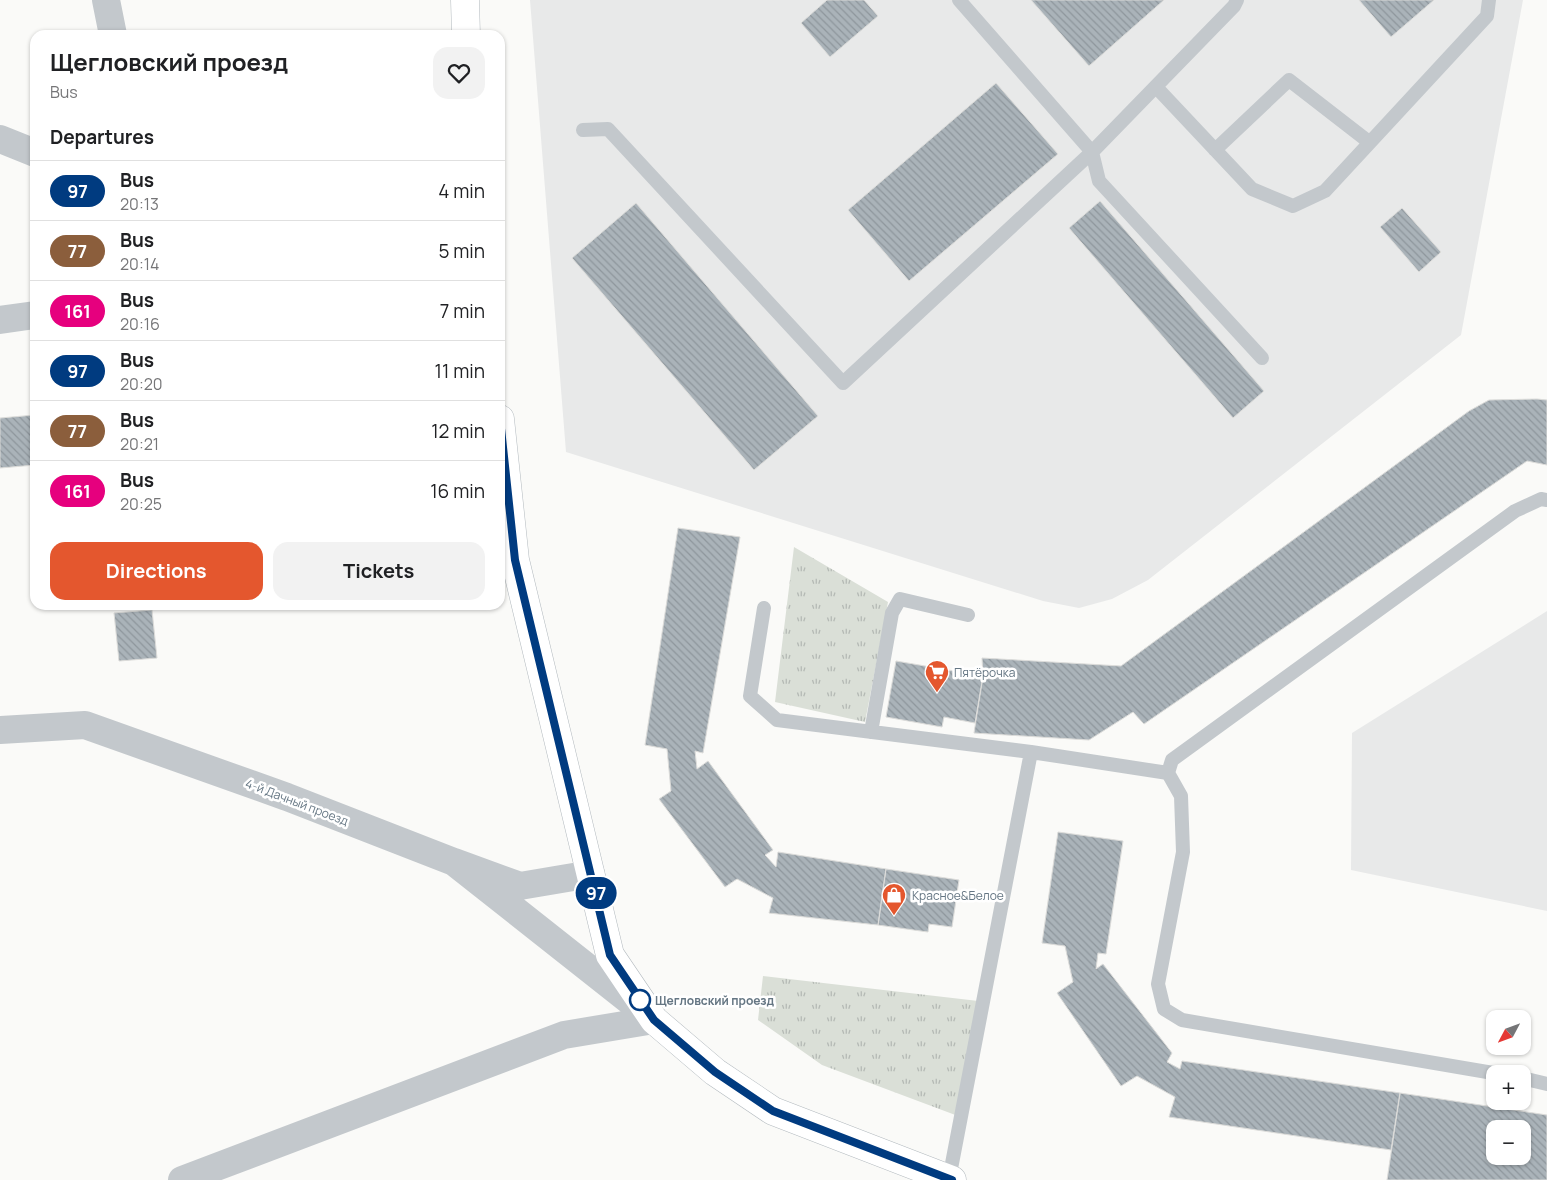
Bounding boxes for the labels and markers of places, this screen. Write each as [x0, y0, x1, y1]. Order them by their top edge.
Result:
supermarket icon: Пятёрочка [924, 659, 950, 693]
place label: Пятёрочка [954, 664, 1015, 681]
shop icon: Красное&Белое [881, 882, 907, 916]
place label: Красное&Белое [912, 887, 1004, 904]
marker: Щегловский проезд [629, 989, 651, 1011]
place label: Щегловский проезд [655, 992, 775, 1009]

